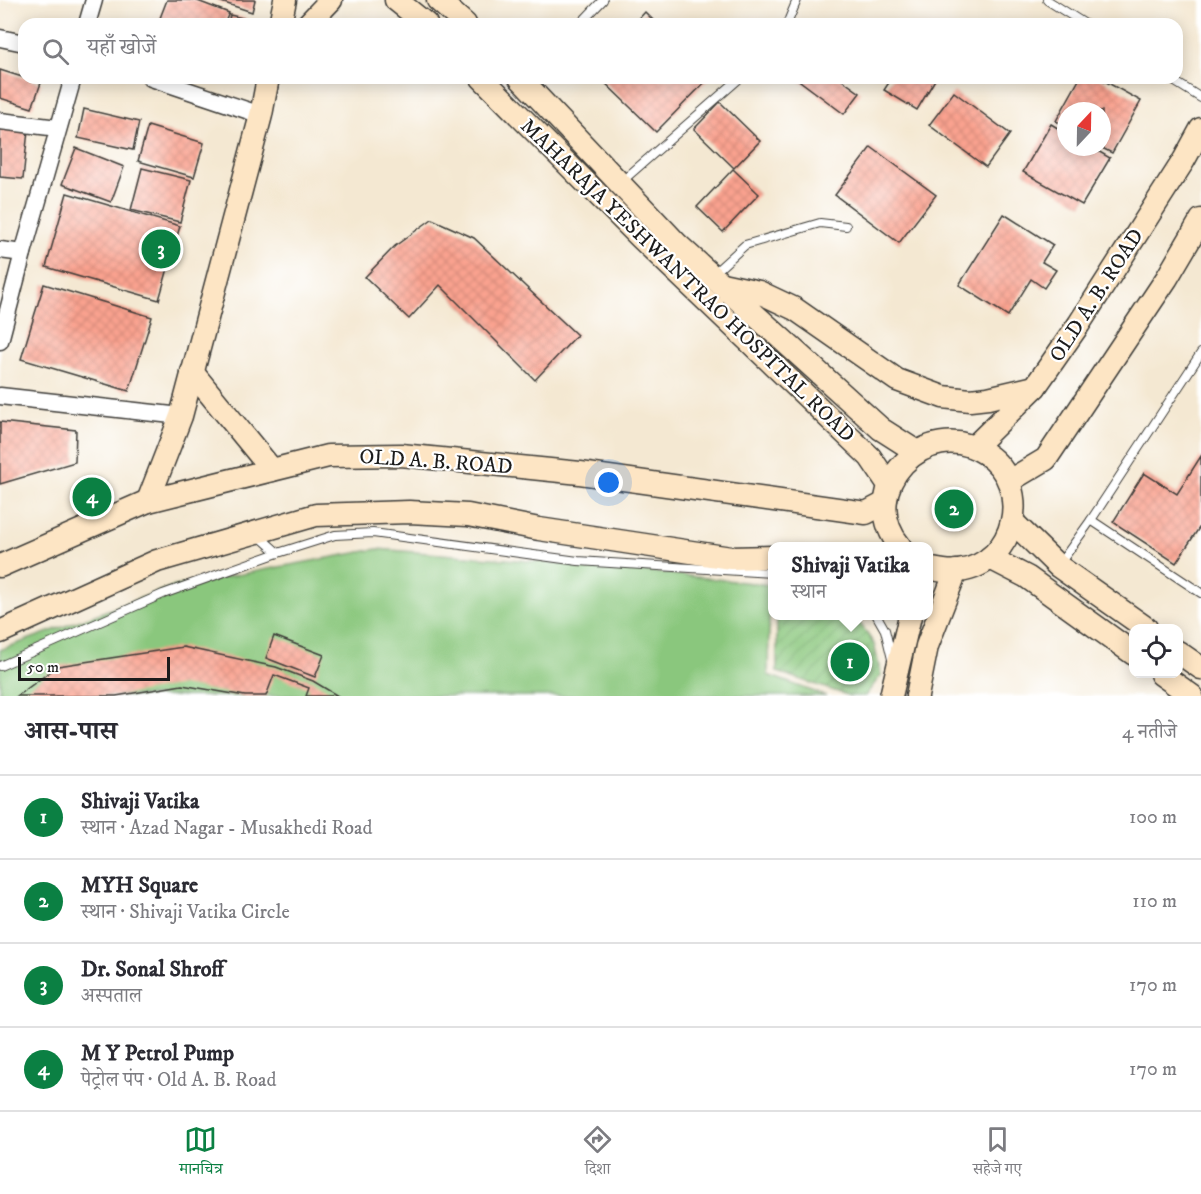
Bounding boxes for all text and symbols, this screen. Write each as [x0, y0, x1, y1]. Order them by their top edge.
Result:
search box [18, 18, 1183, 84]
text: यहाँ खोजें [87, 34, 156, 61]
icon: search [39, 35, 72, 68]
north arrow [1057, 102, 1111, 156]
street label: MAHARAJA YESHWANTRAO HOSPITAL ROAD [515, 113, 860, 448]
street label: OLD A. B. ROAD [1044, 224, 1150, 367]
pin: 3 [142, 226, 180, 272]
street label: OLD A. B. ROAD [358, 444, 513, 480]
your location [594, 468, 623, 497]
pin: 4 [72, 474, 112, 520]
pin: 2 [934, 486, 974, 532]
popup [768, 542, 933, 620]
text: Shivaji Vatika [791, 552, 910, 579]
text: स्थान [791, 580, 826, 605]
map controls [1129, 624, 1183, 678]
button: locate [1129, 624, 1183, 678]
pin: 1 [830, 640, 870, 684]
scale bar [18, 654, 170, 682]
text: 50 m [27, 657, 59, 677]
text: आस-पास [24, 715, 117, 748]
text: 4 नतीजे [1122, 720, 1177, 745]
text: Shivaji Vatika [81, 788, 199, 815]
text: 1 [40, 805, 47, 830]
text: 100 m [1129, 805, 1177, 830]
text: स्थान · Azad Nagar - Musakhedi Road [81, 816, 373, 841]
text: MYH Square [81, 872, 198, 899]
text: 2 [39, 889, 48, 914]
text: 110 m [1132, 889, 1177, 914]
text: स्थान · Shivaji Vatika Circle [81, 900, 290, 925]
text: Dr. Sonal Shroff [81, 956, 224, 983]
text: 3 [40, 973, 47, 998]
text: 170 m [1129, 973, 1177, 998]
text: अस्पताल [81, 984, 142, 1009]
text: M Y Petrol Pump [81, 1040, 234, 1067]
text: 4 [38, 1057, 49, 1082]
text: 170 m [1129, 1057, 1177, 1082]
text: पेट्रोल पंप · Old A. B. Road [81, 1068, 276, 1093]
tab: मानचित्र [179, 1123, 223, 1184]
tab: दिशा [581, 1123, 614, 1184]
tab: सहेजे गए [973, 1123, 1022, 1184]

